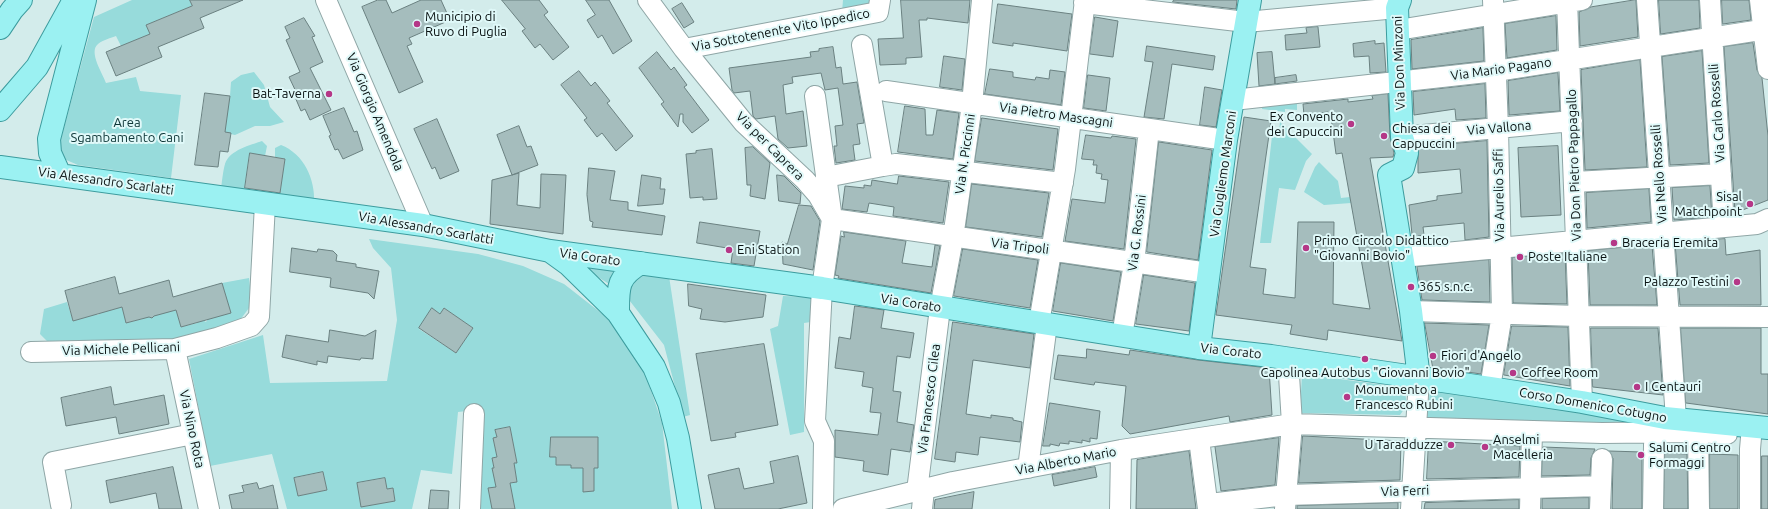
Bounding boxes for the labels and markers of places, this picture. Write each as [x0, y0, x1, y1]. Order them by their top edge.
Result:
place label: Municipio di Ruvo di Puglia [425, 9, 507, 40]
marker: Municipio di Ruvo di Puglia [412, 19, 422, 29]
place label: Bat-Taverna [252, 86, 321, 102]
marker: Bat-Taverna [324, 89, 334, 99]
place label: Ex Convento dei Capuccini [1267, 109, 1343, 140]
marker: Ex Convento dei Capuccini [1346, 119, 1356, 129]
place label: Chiesa dei Cappuccini [1392, 121, 1455, 152]
marker: Chiesa dei Cappuccini [1379, 131, 1389, 141]
place label: Sisal Matchpoint [1675, 189, 1742, 220]
marker: Sisal Matchpoint [1745, 199, 1755, 209]
place label: Primo Circolo Didattico "Giovanni Bovio" [1314, 233, 1449, 264]
place label: Braceria Eremita [1622, 235, 1718, 251]
marker: Braceria Eremita [1609, 238, 1619, 248]
place label: Eni Station [737, 242, 800, 258]
marker: Primo Circolo Didattico "Giovanni Bovio" [1301, 243, 1311, 253]
marker: Eni Station [724, 245, 734, 255]
place label: Poste Italiane [1528, 249, 1607, 265]
marker: Poste Italiane [1515, 252, 1525, 262]
place label: Palazzo Testini [1644, 274, 1729, 290]
marker: Palazzo Testini [1732, 277, 1742, 287]
place label: 365 s.n.c. [1419, 279, 1473, 295]
marker: 365 s.n.c. [1406, 282, 1416, 292]
place label: Fiori d'Angelo [1441, 348, 1521, 364]
marker: Fiori d'Angelo [1428, 351, 1438, 361]
marker: Capolinea Autobus "Giovanni Bovio" [1360, 354, 1370, 364]
place label: Capolinea Autobus "Giovanni Bovio" [1260, 365, 1470, 381]
place label: Coffee Room [1521, 365, 1598, 381]
marker: Coffee Room [1508, 368, 1518, 378]
place label: I Centauri [1645, 379, 1701, 395]
place label: Monumento a Francesco Rubini [1355, 382, 1453, 413]
marker: I Centauri [1632, 382, 1642, 392]
marker: Monumento a Francesco Rubini [1342, 392, 1352, 402]
place label: Anselmi Macelleria [1493, 432, 1553, 463]
place label: U Taradduzze [1364, 437, 1443, 453]
marker: U Taradduzze [1446, 440, 1456, 450]
place label: Salumi Centro Formaggi [1649, 440, 1731, 471]
marker: Anselmi Macelleria [1480, 442, 1490, 452]
marker: Salumi Centro Formaggi [1636, 450, 1646, 460]

